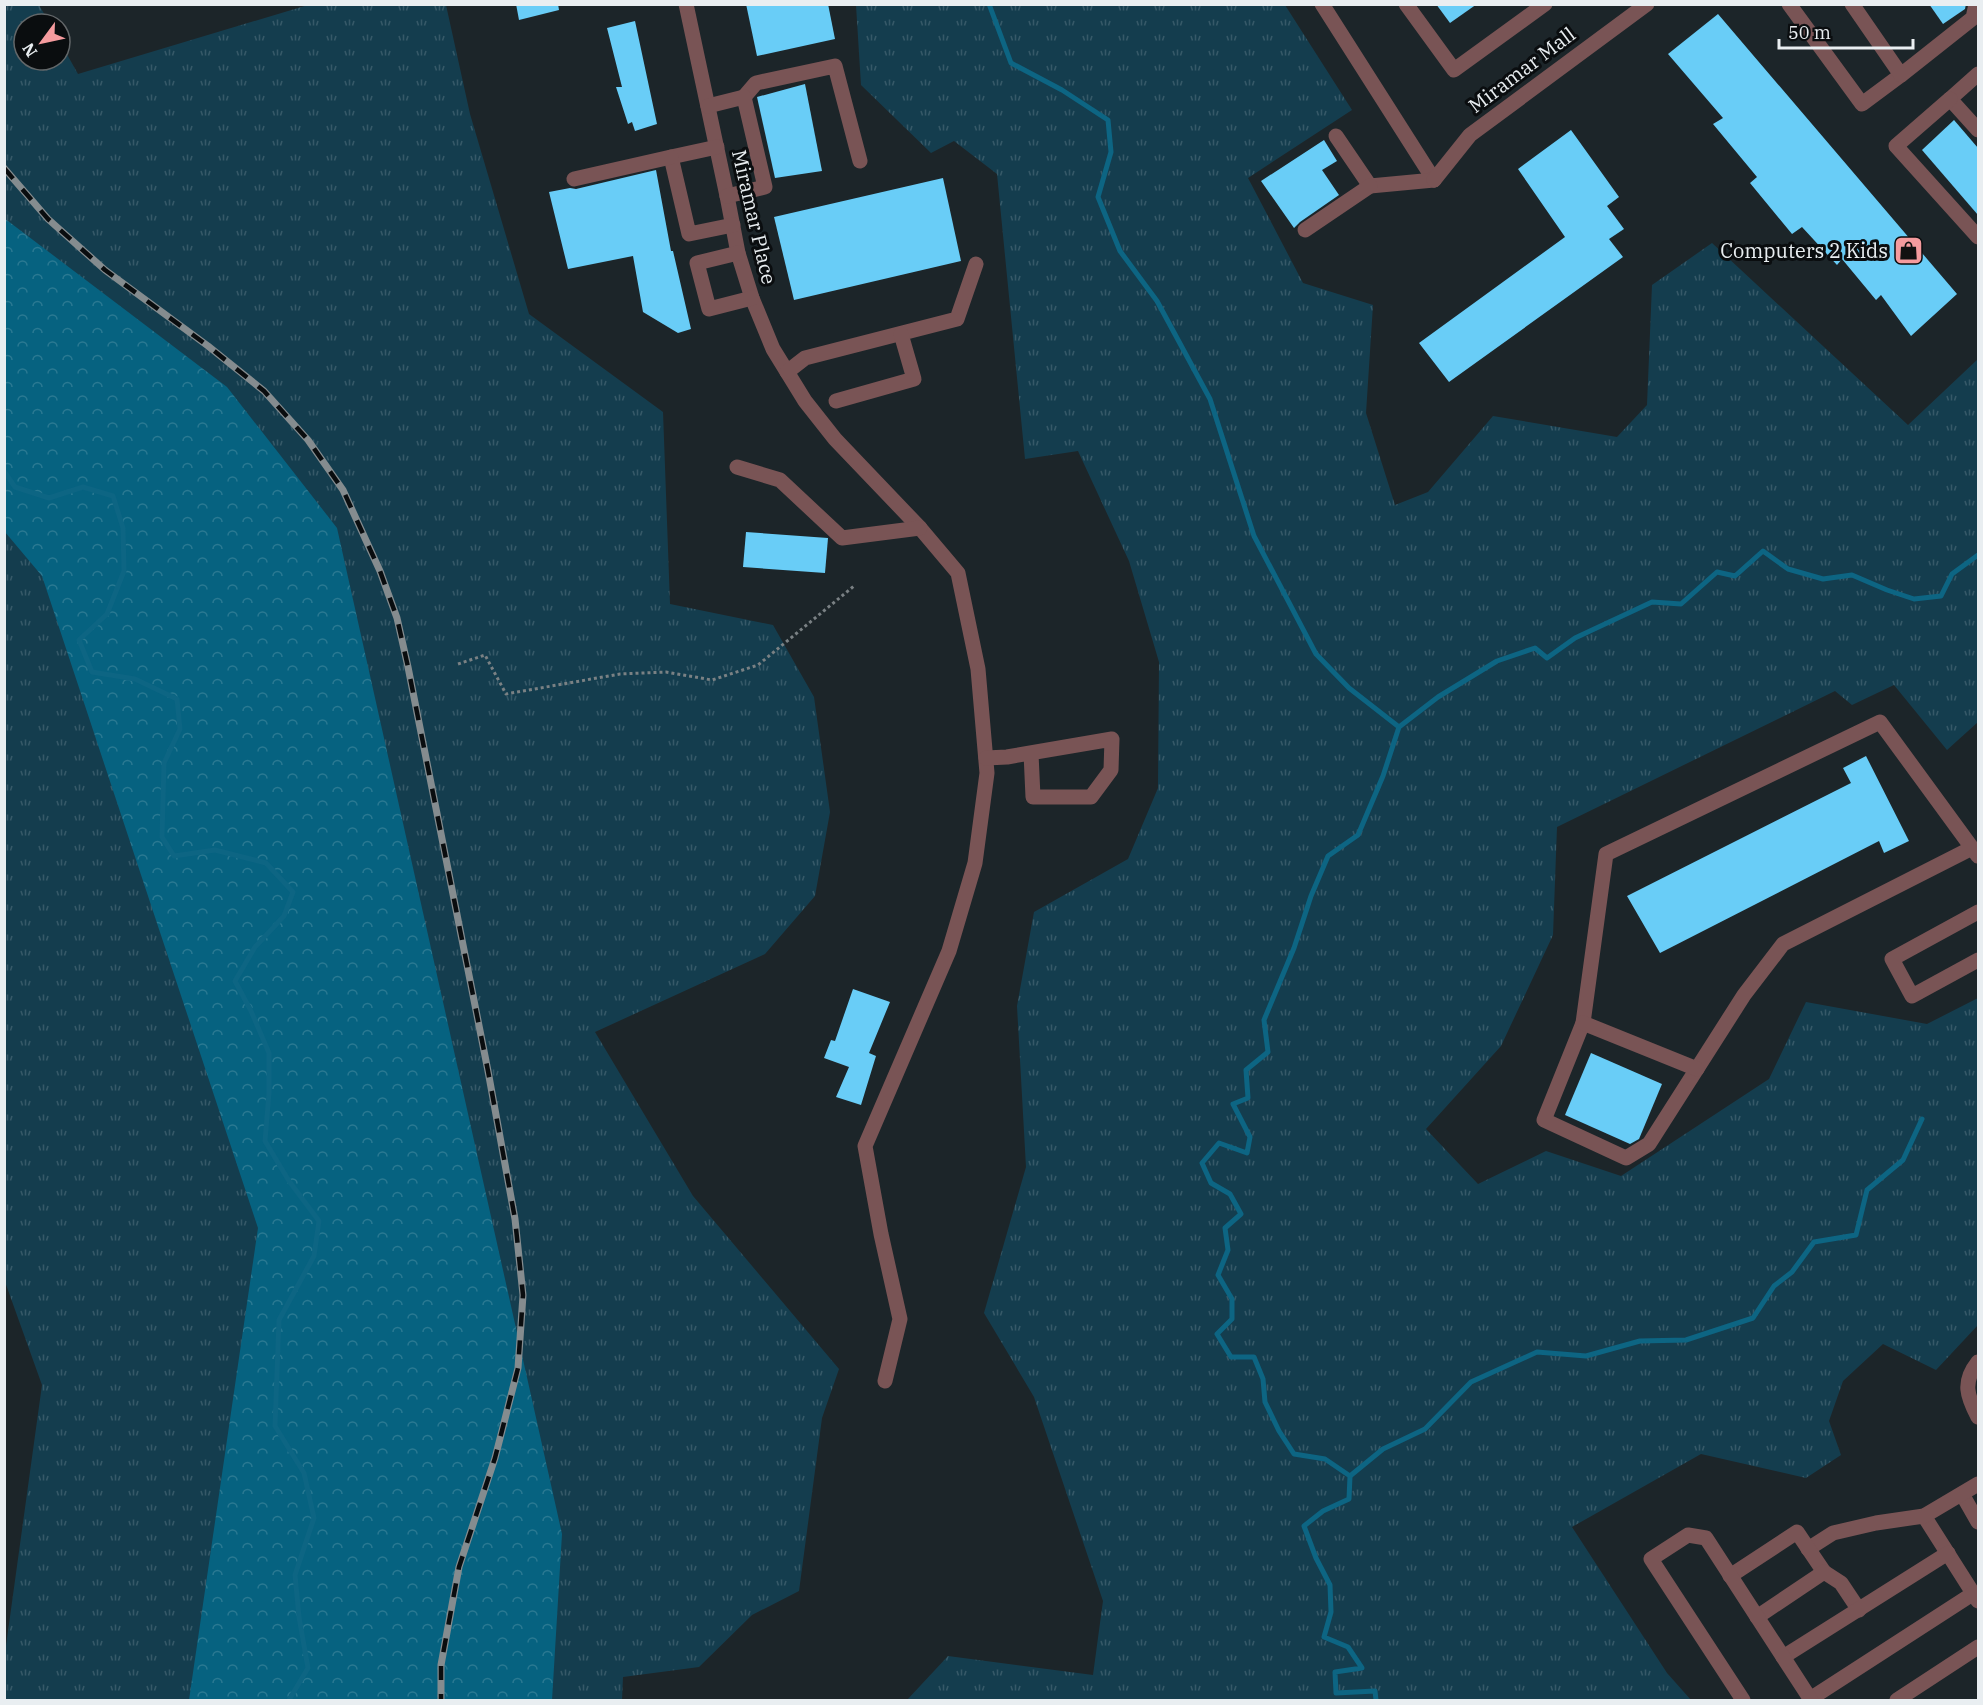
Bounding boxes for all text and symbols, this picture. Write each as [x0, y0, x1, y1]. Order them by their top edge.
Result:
north arrow [12, 12, 72, 72]
scale bar [1779, 12, 1912, 50]
street label: Miramar Mall [1463, 20, 1581, 119]
text: 50 m [1788, 21, 1831, 44]
text: N [18, 39, 41, 61]
street label: Miramar Place [726, 147, 783, 287]
shop icon: Computers 2 Kids [1893, 235, 1925, 267]
place label: Computers 2 Kids [1720, 237, 1888, 264]

